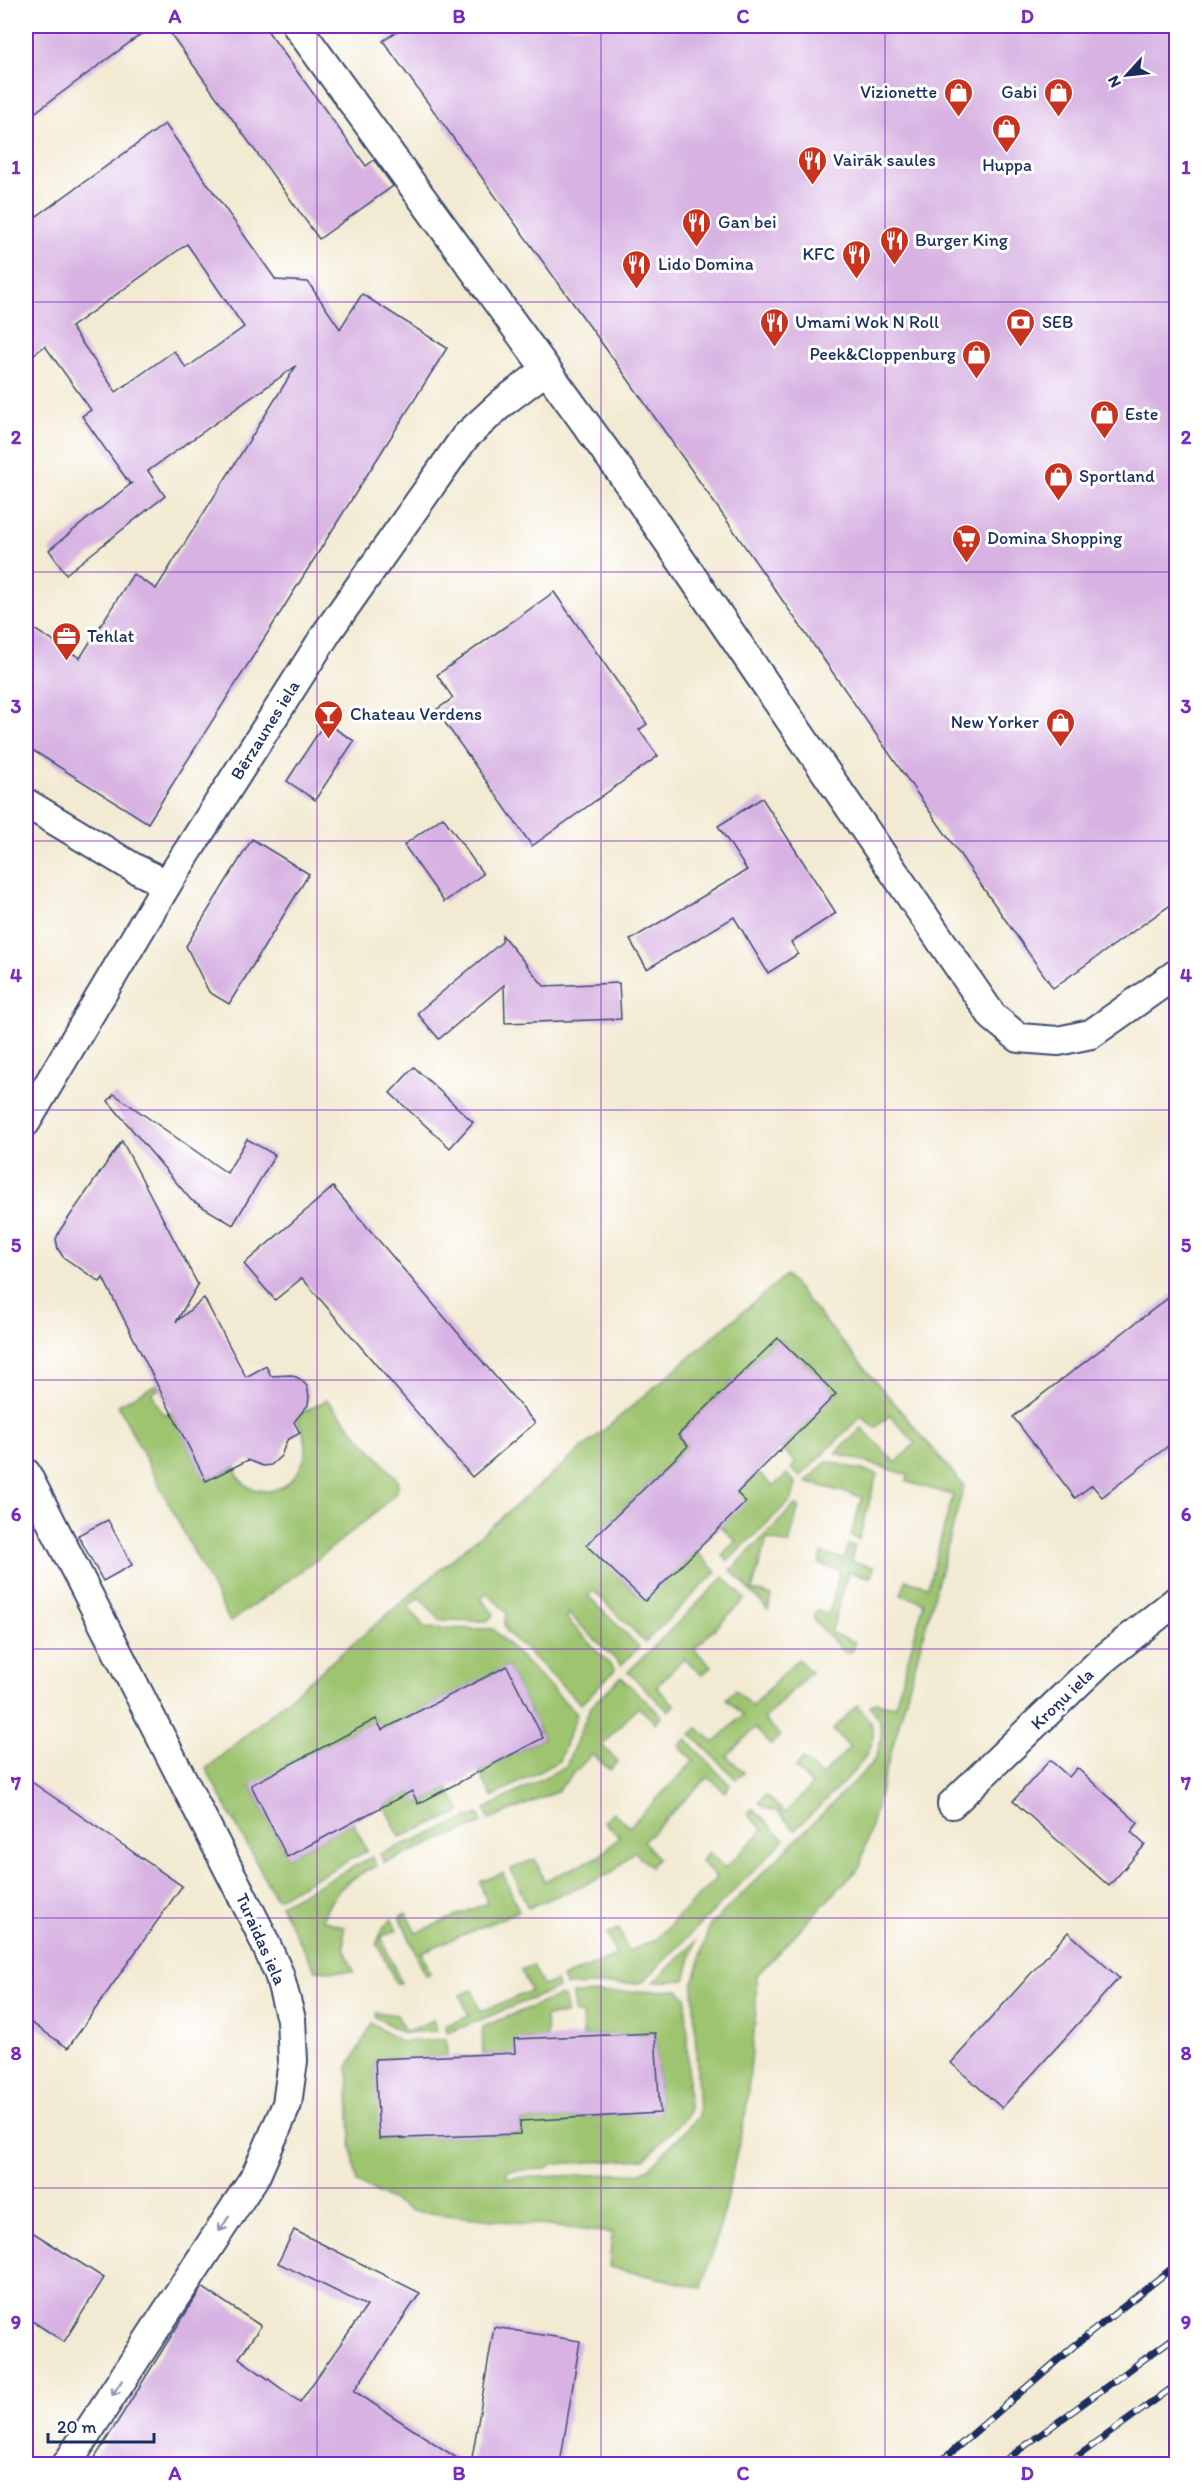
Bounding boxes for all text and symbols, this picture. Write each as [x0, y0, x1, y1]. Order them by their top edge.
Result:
text: A [168, 4, 182, 28]
text: B [453, 4, 466, 28]
text: C [737, 4, 750, 28]
text: D [1020, 4, 1034, 28]
north arrow [1097, 45, 1157, 105]
text: N [1103, 72, 1125, 91]
shop icon: Vizionette [942, 76, 974, 118]
shop icon: Gabi [1042, 76, 1074, 118]
place label: Vizionette [860, 81, 937, 103]
place label: Gabi [1001, 81, 1037, 103]
shop icon: Huppa [991, 112, 1023, 154]
restaurant icon: Vairāk saules [796, 144, 828, 186]
place label: Vairāk saules [833, 149, 936, 171]
place label: Huppa [982, 154, 1032, 176]
text: 1 [11, 155, 21, 179]
text: 1 [1181, 155, 1191, 179]
restaurant icon: Gan bei [681, 206, 713, 248]
place label: Gan bei [718, 211, 777, 233]
restaurant icon: Burger King [878, 224, 910, 266]
place label: Burger King [915, 229, 1009, 251]
restaurant icon: KFC [840, 238, 872, 280]
place label: KFC [803, 243, 835, 265]
restaurant icon: Lido Domina [621, 248, 653, 290]
place label: Lido Domina [658, 253, 754, 275]
restaurant icon: Umami Wok N Roll [758, 306, 790, 348]
bank icon: SEB [1005, 306, 1037, 348]
place label: Umami Wok N Roll [795, 311, 939, 333]
place label: SEB [1042, 311, 1073, 333]
shop icon: Peek&Cloppenburg [961, 338, 993, 380]
place label: Peek&Cloppenburg [810, 343, 957, 365]
shop icon: Este [1088, 398, 1120, 440]
place label: Este [1125, 403, 1158, 425]
text: 2 [11, 425, 22, 449]
text: 2 [1181, 425, 1192, 449]
shop icon: Sportland [1042, 460, 1074, 502]
place label: Sportland [1079, 465, 1155, 487]
supermarket icon: Domina Shopping [950, 522, 982, 564]
place label: Domina Shopping [987, 527, 1123, 549]
office icon: Tehlat [50, 620, 82, 662]
place label: Tehlat [87, 625, 135, 647]
street label: Bērzaunes iela [226, 676, 305, 784]
text: 3 [11, 694, 22, 718]
text: 3 [1181, 694, 1192, 718]
bar icon: Chateau Verdens [313, 698, 345, 740]
place label: Chateau Verdens [350, 703, 482, 725]
shop icon: New Yorker [1044, 706, 1076, 748]
place label: New Yorker [951, 711, 1040, 733]
text: 4 [10, 963, 22, 987]
text: 4 [1180, 963, 1192, 987]
text: 5 [11, 1233, 22, 1257]
text: 5 [1181, 1233, 1192, 1257]
text: 6 [11, 1502, 22, 1526]
text: 6 [1181, 1502, 1192, 1526]
street label: Kroņu iela [1026, 1664, 1098, 1734]
text: 7 [10, 1771, 21, 1795]
text: 7 [1180, 1771, 1191, 1795]
street label: Turaidas iela [231, 1890, 291, 1989]
text: 8 [11, 2041, 22, 2065]
text: 8 [1181, 2041, 1192, 2065]
one-way arrow [218, 2216, 230, 2232]
text: 9 [11, 2310, 21, 2334]
text: 9 [1181, 2310, 1191, 2334]
one-way arrow [111, 2379, 123, 2395]
scale bar [48, 2406, 154, 2444]
text: 20 m [57, 2416, 97, 2438]
text: A [168, 2461, 182, 2485]
text: B [453, 2461, 466, 2485]
text: C [737, 2461, 750, 2485]
text: D [1020, 2461, 1034, 2485]

